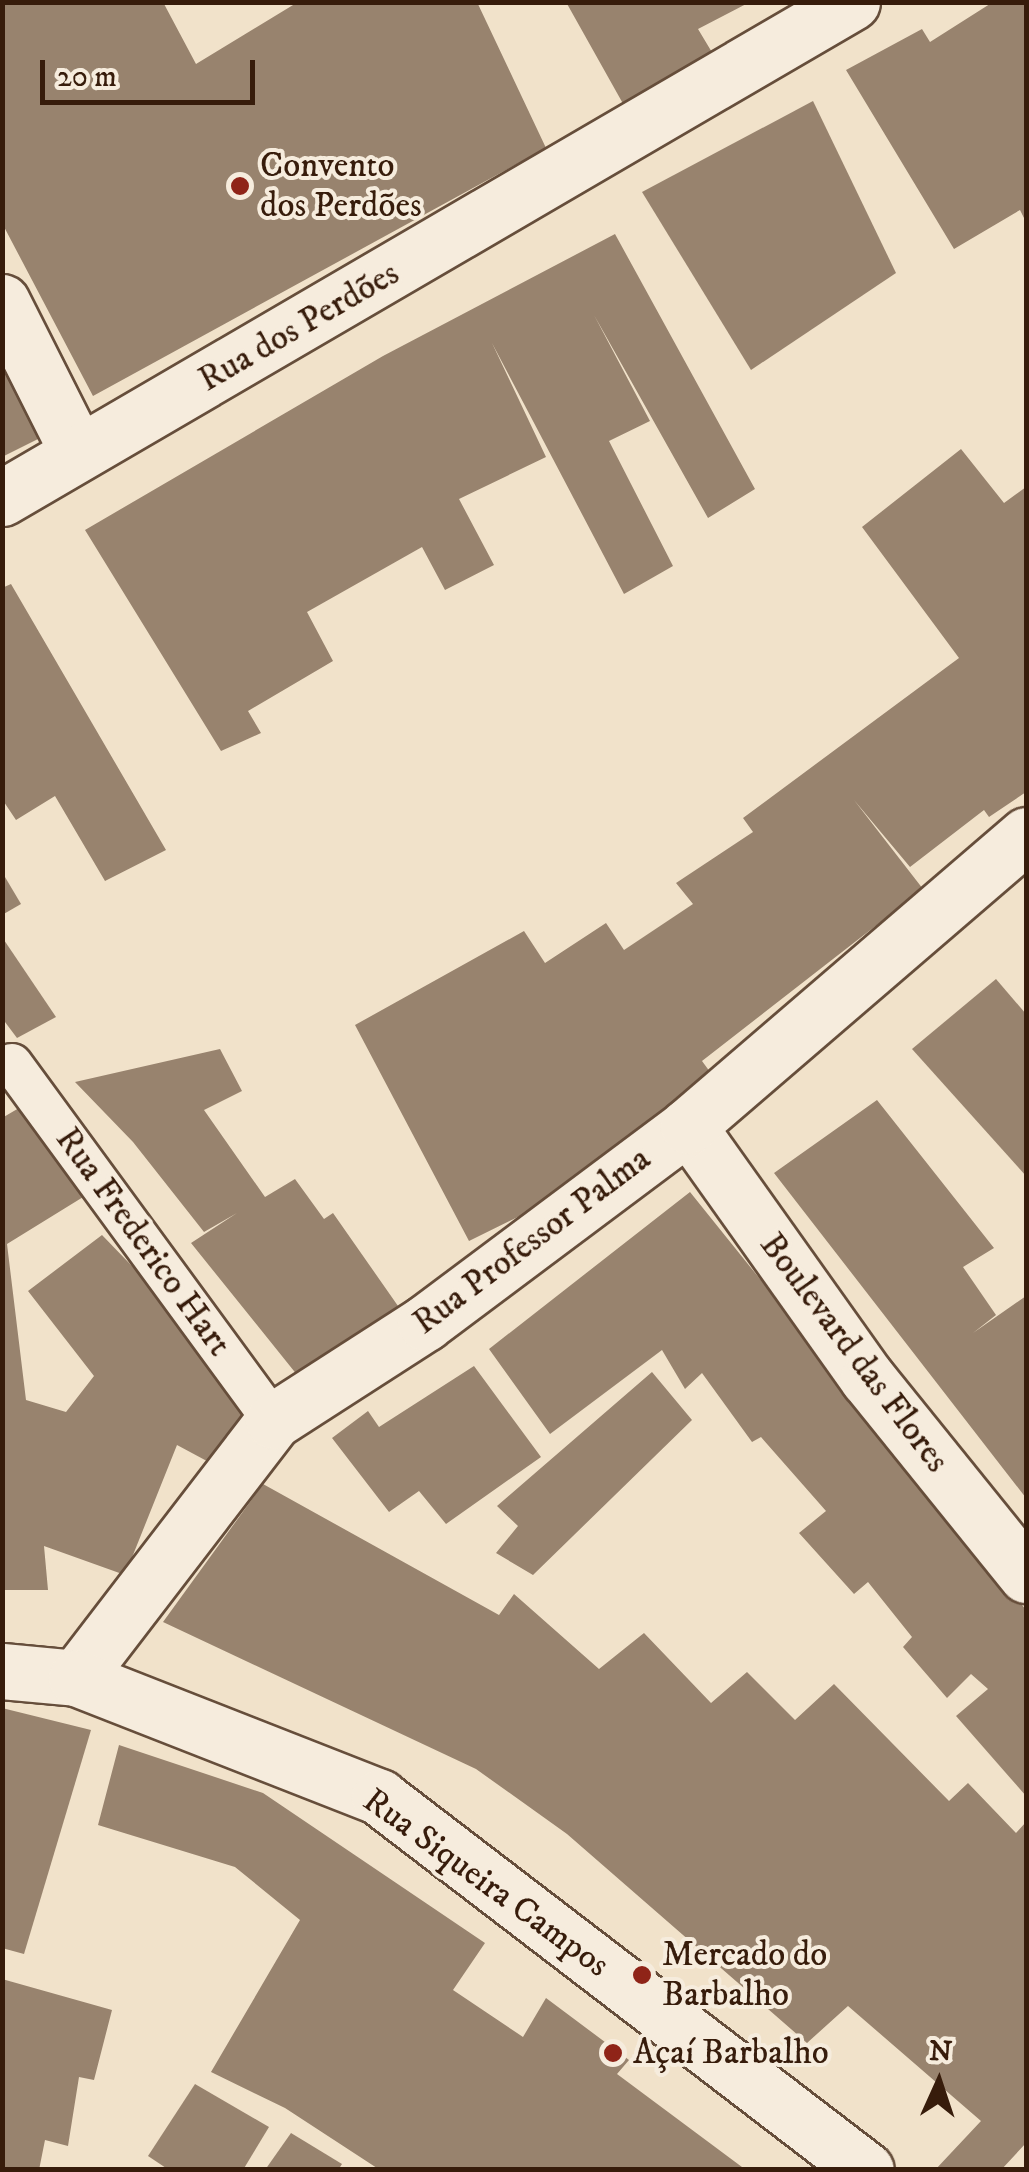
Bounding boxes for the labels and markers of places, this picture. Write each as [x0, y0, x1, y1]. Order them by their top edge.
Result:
place label: Convento dos Perdões [260, 145, 422, 227]
marker: Convento dos Perdões [229, 175, 251, 197]
place label: Mercado do Barbalho [662, 1934, 827, 2016]
marker: Mercado do Barbalho [631, 1964, 653, 1986]
place label: Açaí Barbalho [633, 2032, 829, 2074]
marker: Açaí Barbalho [602, 2042, 624, 2064]

